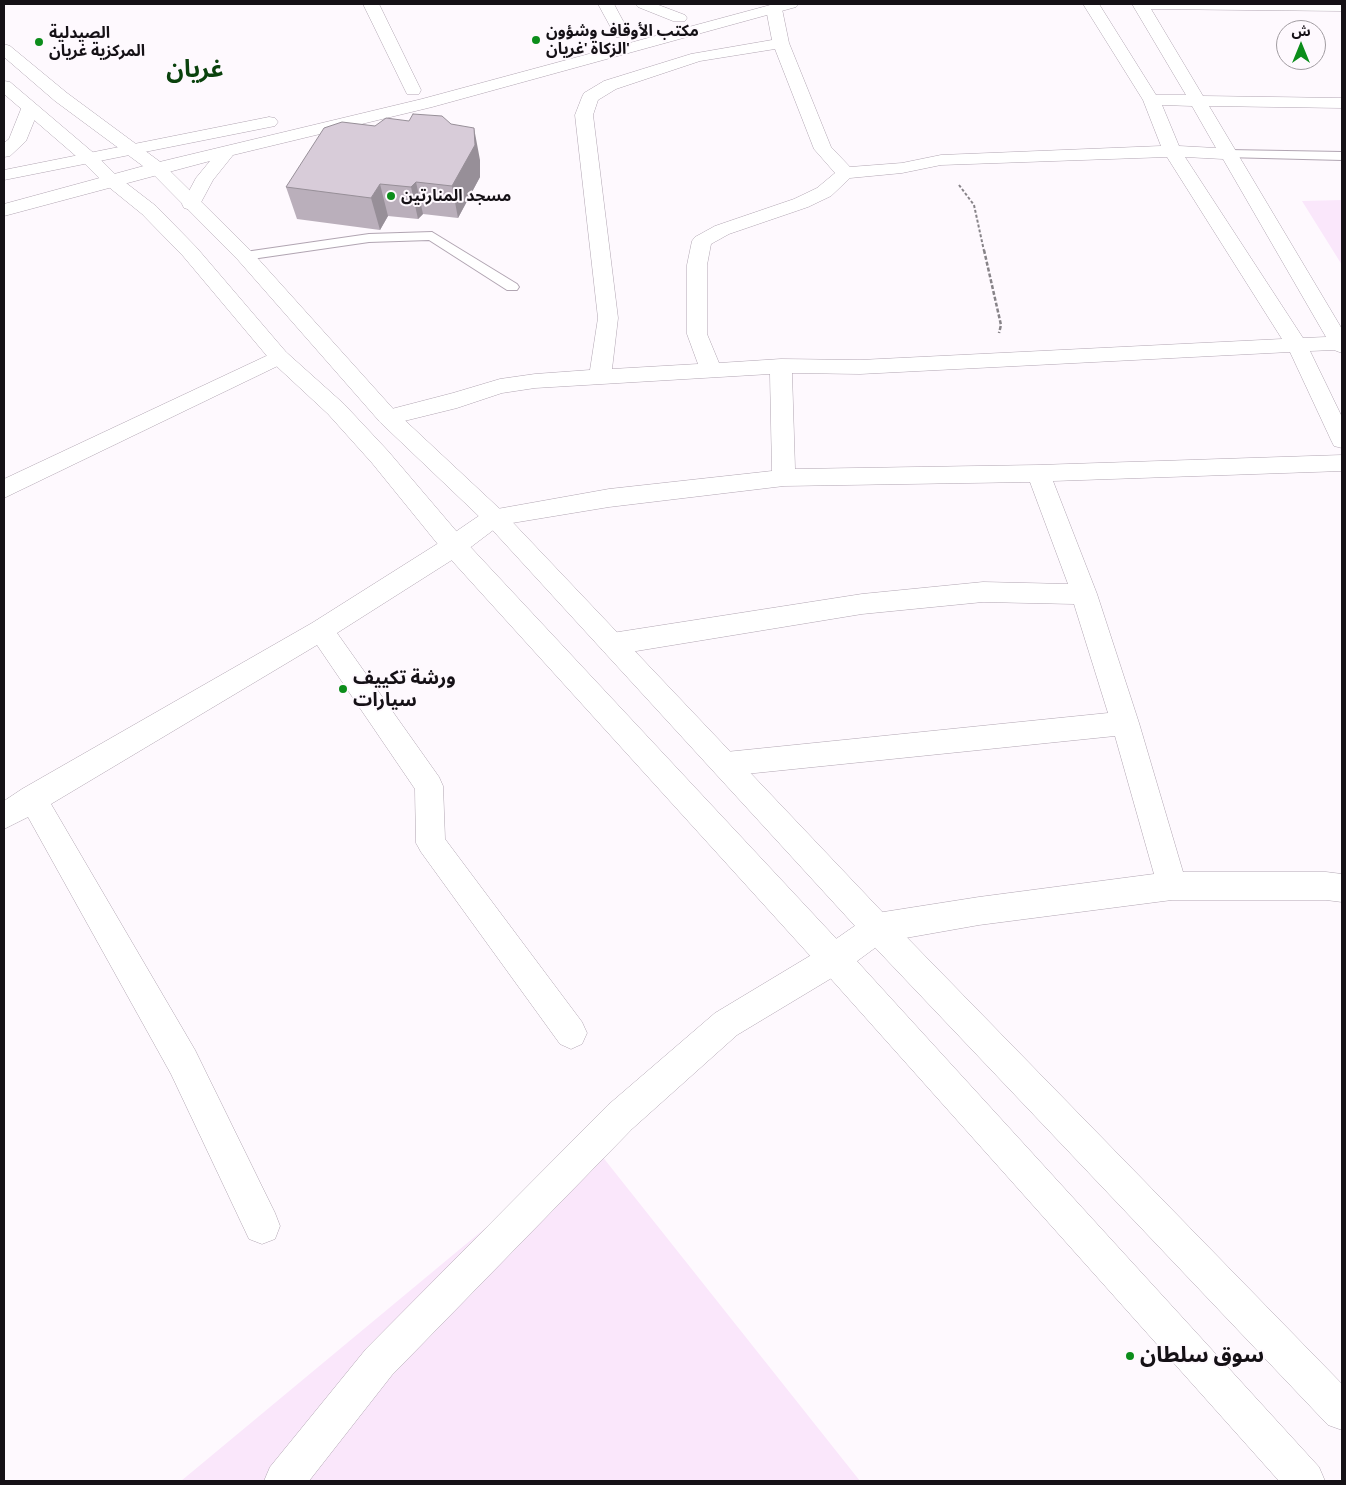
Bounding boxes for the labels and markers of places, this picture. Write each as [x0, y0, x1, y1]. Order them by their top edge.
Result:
place label: مكتب الأوقاف وشؤون الزكاة 'غريان' [546, 21, 699, 59]
place label: الصيدلية المركزية غريان [49, 23, 145, 61]
marker: مكتب الأوقاف وشؤون الزكاة 'غريان' [530, 34, 542, 46]
marker: الصيدلية المركزية غريان [33, 36, 45, 48]
place label: مسجد المنارتين [401, 186, 511, 206]
marker: مسجد المنارتين [385, 190, 397, 202]
place label: ورشة تكييف سيارات [353, 667, 456, 711]
marker: ورشة تكييف سيارات [337, 683, 349, 695]
place label: سوق سلطان [1140, 1343, 1264, 1369]
marker: سوق سلطان [1124, 1350, 1136, 1362]

